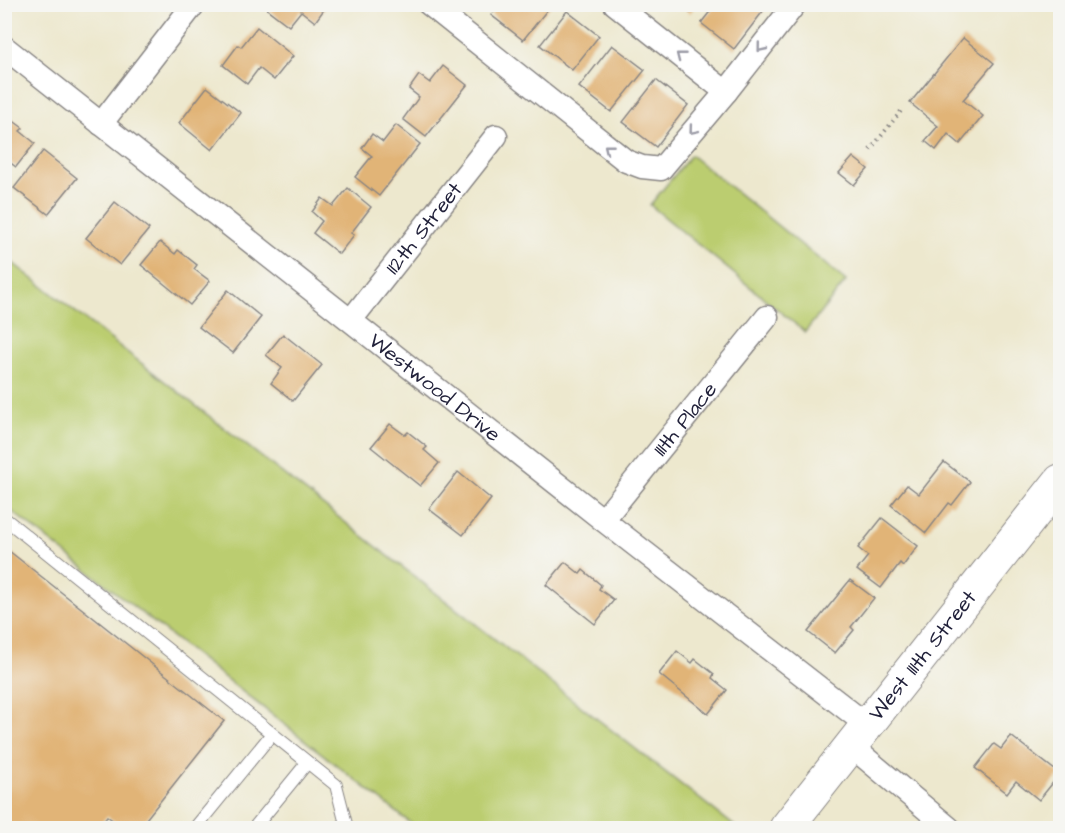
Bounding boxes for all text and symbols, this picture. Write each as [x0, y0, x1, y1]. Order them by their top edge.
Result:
one-way arrow [757, 42, 768, 53]
one-way arrow [676, 52, 687, 63]
one-way arrow [690, 123, 701, 134]
one-way arrow [604, 144, 615, 155]
street label: 112th Street [378, 176, 469, 280]
street label: Westwood Drive [363, 326, 507, 448]
street label: 111th Place [646, 376, 723, 462]
street label: West 111th Street [862, 584, 983, 727]

